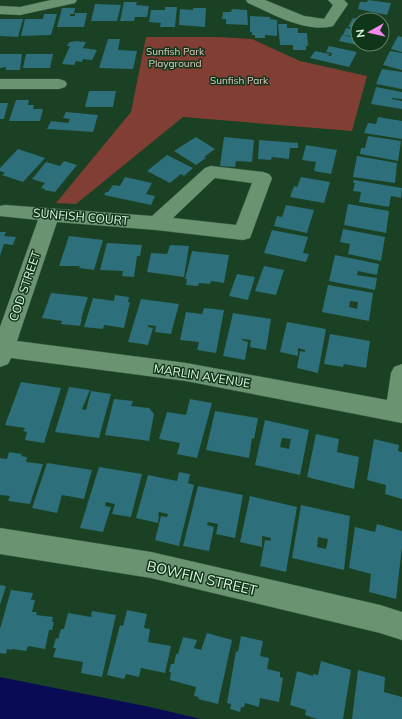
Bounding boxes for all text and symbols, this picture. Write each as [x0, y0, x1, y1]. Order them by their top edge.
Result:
north arrow [350, 12, 390, 52]
text: N [353, 28, 368, 38]
park label: Sunfish Park Playground [146, 45, 205, 70]
park label: Sunfish Park [210, 74, 269, 87]
street label: SUNFISH COURT [33, 205, 130, 228]
street label: COD STREET [5, 248, 44, 323]
street label: MARLIN AVENUE [153, 360, 251, 391]
street label: BOWFIN STREET [145, 557, 259, 600]

